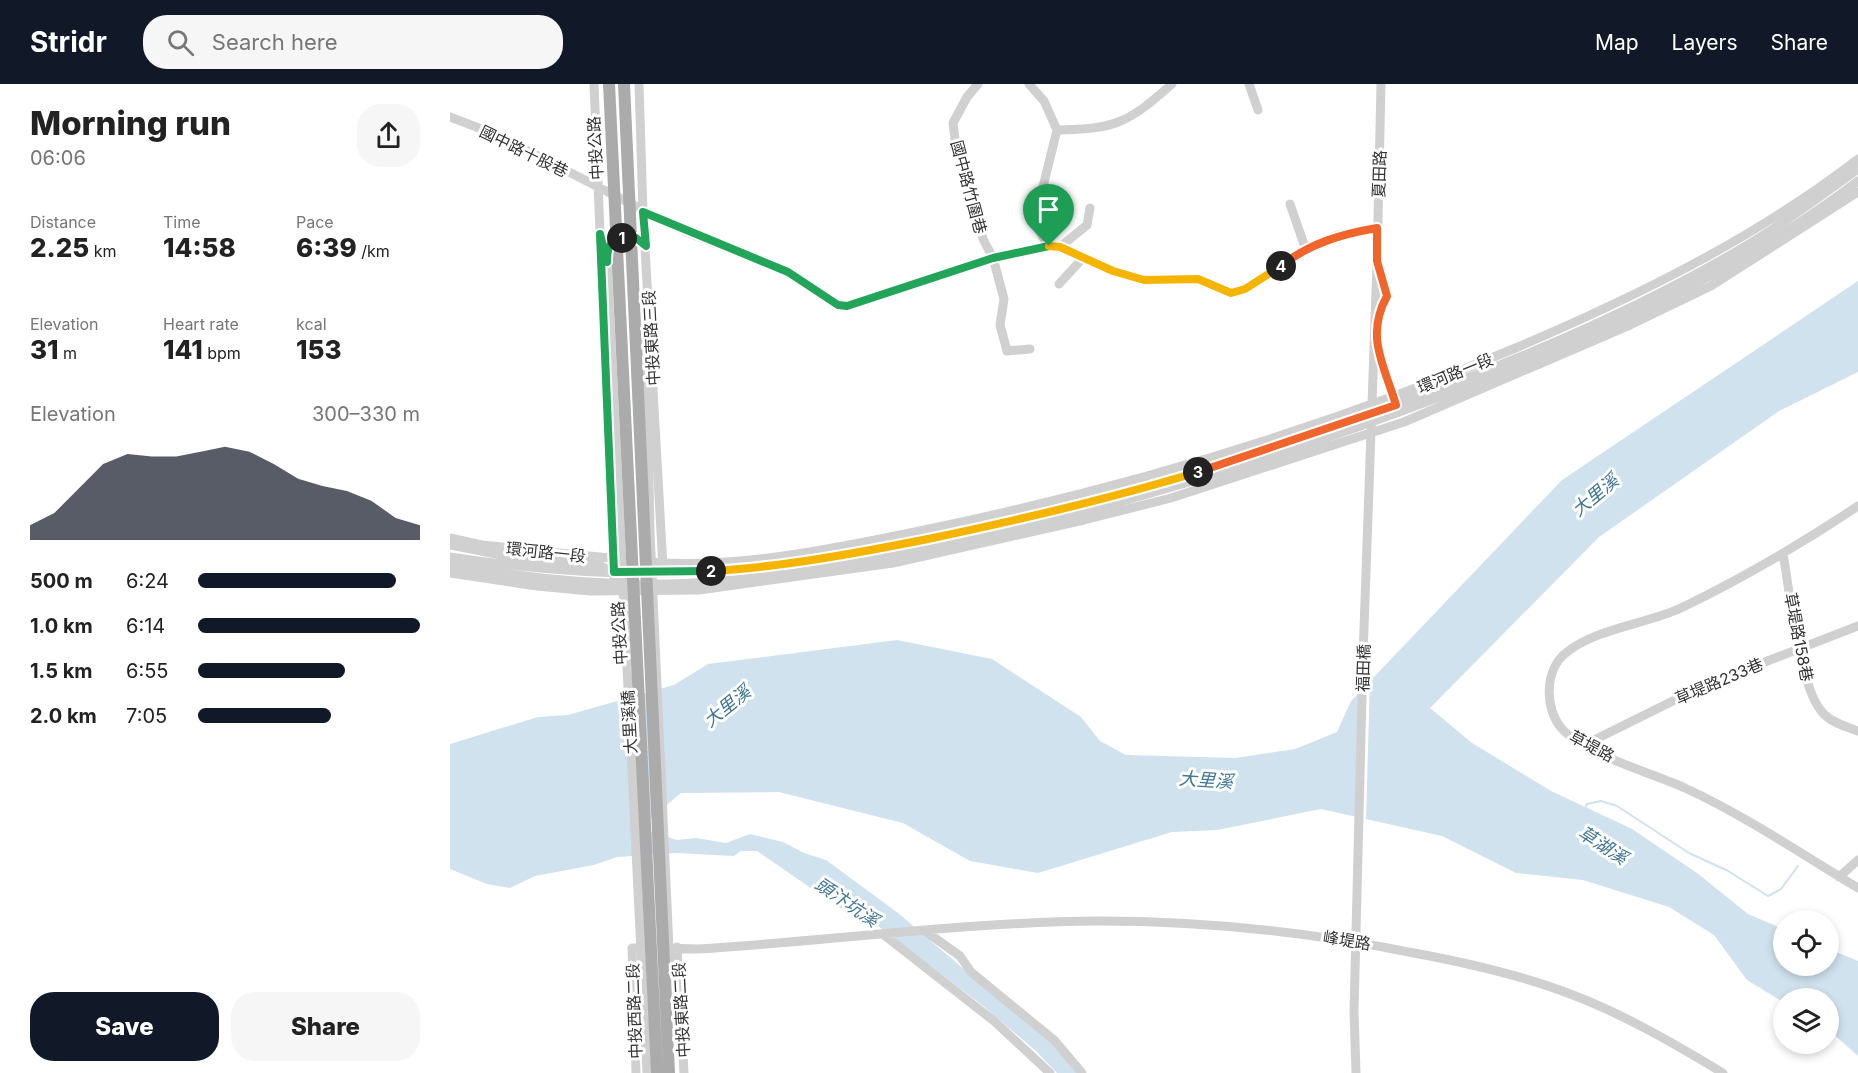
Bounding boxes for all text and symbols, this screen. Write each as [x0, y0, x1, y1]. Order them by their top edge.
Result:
search box [143, 15, 563, 69]
text: Stridr [30, 25, 107, 59]
icon: search [164, 26, 197, 59]
text: Search here [212, 29, 338, 55]
text: Map [1595, 30, 1639, 55]
text: Layers [1672, 30, 1738, 55]
text: Share [1771, 30, 1828, 55]
text: Morning run [30, 103, 231, 143]
button: share [357, 104, 420, 167]
street label: 中投公路 [583, 116, 607, 180]
street label: 國中路十股巷 [476, 121, 572, 181]
street label: 國中路竹圍巷 [947, 138, 991, 236]
text: 06:06 [30, 146, 86, 170]
street label: 夏田路 [1368, 150, 1390, 198]
pin [1023, 184, 1074, 246]
icon: arrive [1032, 193, 1065, 226]
text: Distance [30, 212, 96, 232]
text: Time [163, 212, 201, 232]
text: Pace [296, 212, 334, 232]
pin: 1 [607, 223, 637, 253]
text: 1 [619, 228, 625, 248]
text: 2.25 [30, 232, 89, 263]
text: 14:58 [163, 232, 236, 263]
text: 6:39 [296, 232, 357, 263]
text: km [89, 241, 117, 261]
text: /km [357, 241, 390, 261]
pin: 4 [1266, 251, 1296, 281]
text: 4 [1276, 256, 1286, 276]
street label: 中投東路三段 [639, 290, 663, 386]
text: Elevation [30, 314, 99, 334]
text: Heart rate [163, 314, 239, 334]
text: kcal [296, 314, 327, 334]
text: 31 [30, 334, 59, 365]
text: 141 [163, 334, 203, 365]
text: 153 [296, 334, 342, 365]
text: m [59, 343, 77, 363]
text: bpm [203, 343, 241, 363]
street label: 環河路一段 [1414, 349, 1496, 397]
text: Elevation [30, 402, 116, 426]
text: 300–330 m [312, 402, 420, 426]
pin: 3 [1183, 457, 1213, 487]
text: 3 [1193, 462, 1203, 482]
water label: 大里溪 [1568, 468, 1625, 520]
street label: 環河路一段 [505, 538, 587, 566]
pin: 2 [696, 556, 726, 586]
text: 2 [706, 561, 716, 581]
text: 500 m [30, 569, 93, 593]
text: 6:24 [126, 569, 169, 593]
street label: 草堤路158巷 [1781, 591, 1817, 683]
street label: 中投公路 [607, 601, 631, 665]
text: 1.0 km [30, 614, 93, 638]
text: 6:14 [126, 614, 165, 638]
street label: 福田橋 [1352, 644, 1374, 692]
street label: 草堤路233巷 [1672, 654, 1766, 708]
text: 1.5 km [30, 659, 93, 683]
text: 6:55 [126, 659, 168, 683]
water label: 大里溪 [699, 679, 757, 731]
street label: 大里溪橋 [617, 690, 641, 754]
text: 2.0 km [30, 704, 97, 728]
text: 7:05 [126, 704, 167, 728]
street label: 草堤路 [1566, 726, 1618, 766]
water label: 大里溪 [1178, 768, 1237, 793]
water label: 草湖溪 [1575, 821, 1634, 870]
water label: 頭汴坑溪 [811, 873, 885, 933]
map controls [1773, 910, 1839, 1054]
button: locate [1773, 910, 1839, 976]
street label: 峰堤路 [1322, 926, 1372, 954]
street label: 中投東路二段 [669, 962, 693, 1058]
street label: 中投西路二段 [622, 963, 646, 1059]
button: layers [1773, 988, 1839, 1054]
button: Save [30, 992, 219, 1061]
button: Share [231, 992, 420, 1061]

